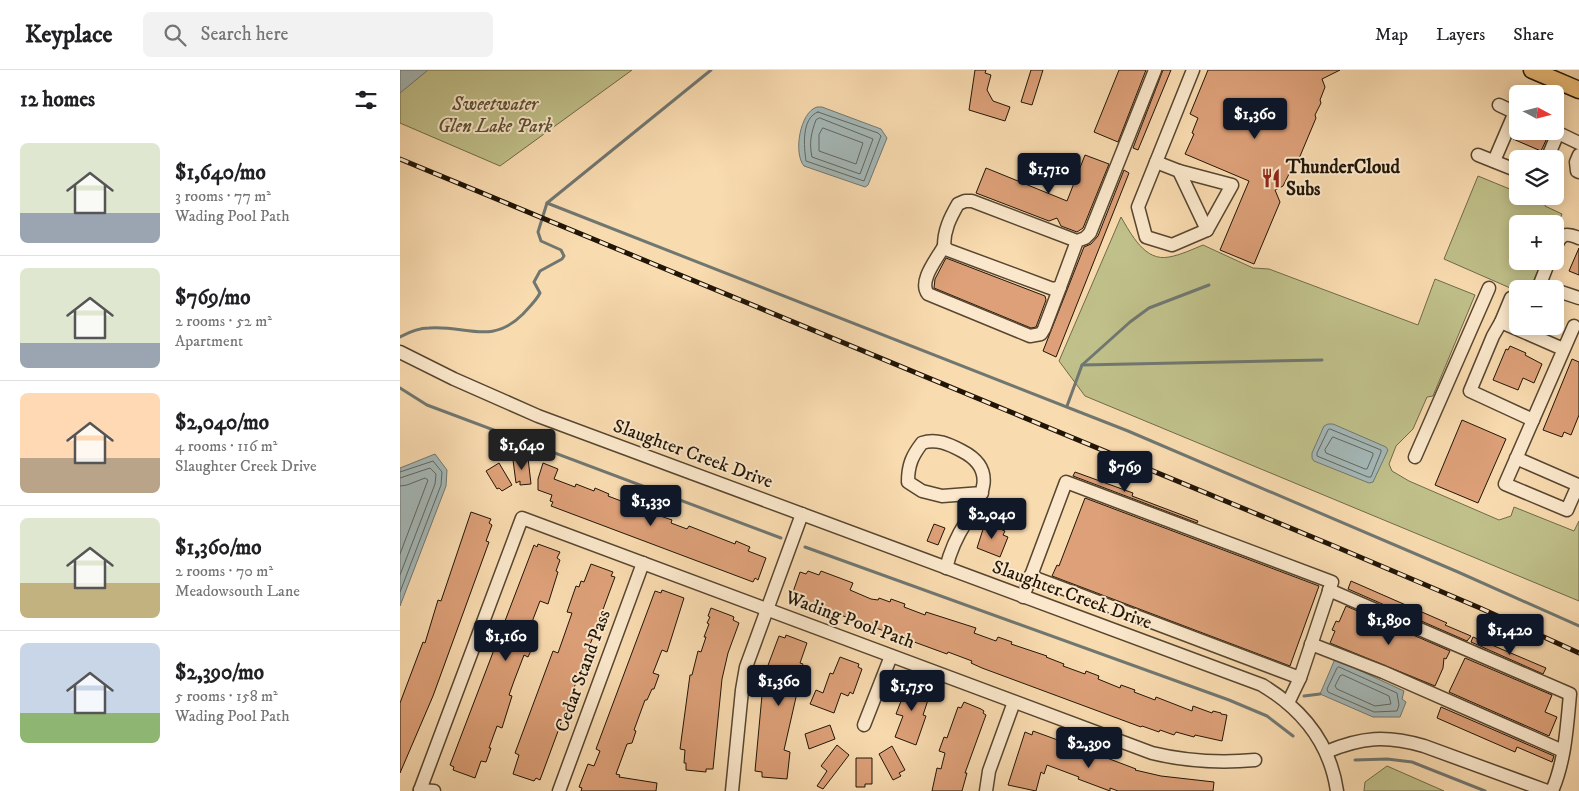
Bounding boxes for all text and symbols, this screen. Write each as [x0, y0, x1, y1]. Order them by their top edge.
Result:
search box [143, 12, 493, 57]
text: Keyplace [25, 20, 113, 50]
icon: search [161, 21, 189, 49]
text: Search here [201, 23, 288, 46]
text: Map [1375, 24, 1408, 46]
text: Layers [1436, 24, 1485, 46]
text: Share [1513, 24, 1554, 46]
north arrow [1509, 85, 1564, 140]
map controls [1509, 85, 1564, 335]
icon: filters [352, 86, 380, 114]
text: 12 homes [20, 87, 95, 113]
park label: Sweetwater Glen Lake Park [438, 93, 552, 138]
pin: $1,360 [1214, 98, 1296, 140]
text: $1,360 [1234, 104, 1276, 124]
button: layers [1509, 150, 1564, 205]
pin: $1,710 [1008, 152, 1090, 195]
place label: ThunderCloud Subs [1285, 156, 1400, 201]
text: $1,710 [1029, 159, 1069, 179]
text: $1,640/mo [175, 160, 266, 186]
icon: home [60, 163, 120, 223]
restaurant icon: ThunderCloud Subs [1260, 167, 1282, 189]
text: 3 rooms · 77 m² [175, 186, 271, 206]
text: Wading Pool Path [175, 206, 290, 226]
button: + [1509, 215, 1564, 270]
button: − [1509, 280, 1564, 335]
text: $769/mo [175, 285, 250, 311]
icon: home [60, 288, 120, 348]
text: 2 rooms · 52 m² [175, 311, 272, 331]
text: Apartment [175, 331, 243, 351]
text: $2,040/mo [175, 410, 269, 436]
icon: home [60, 413, 120, 473]
street label: Slaughter Creek Drive [610, 414, 776, 494]
pin: $1,640 [481, 428, 563, 471]
text: $1,640 [499, 435, 545, 455]
text: 4 rooms · 116 m² [175, 436, 277, 456]
pin: $769 [1095, 450, 1155, 493]
text: Slaughter Creek Drive [175, 456, 317, 476]
text: $769 [1108, 457, 1142, 477]
pin: $1,330 [610, 484, 692, 527]
text: $1,330 [631, 491, 671, 511]
pin: $2,040 [951, 498, 1033, 540]
text: $2,040 [968, 504, 1016, 524]
text: $1,360/mo [175, 535, 262, 561]
icon: home [60, 538, 120, 598]
street label: Slaughter Creek Drive [989, 555, 1155, 635]
text: 2 rooms · 70 m² [175, 561, 273, 581]
text: Meadowsouth Lane [175, 581, 300, 601]
street label: Wading Pool Path [781, 586, 918, 654]
pin: $1,890 [1348, 604, 1430, 646]
street label: Cedar Stand Pass [550, 607, 616, 735]
text: $1,890 [1367, 610, 1411, 630]
pin: $1,420 [1469, 614, 1551, 656]
pin: $1,160 [465, 620, 547, 662]
text: $1,420 [1488, 620, 1532, 640]
text: $1,160 [485, 626, 527, 646]
text: $2,390/mo [175, 660, 264, 686]
icon: home [60, 663, 120, 723]
pin: $1,360 [738, 664, 820, 707]
pin: $1,750 [871, 670, 953, 712]
text: $1,360 [758, 671, 800, 691]
text: $1,750 [891, 676, 933, 696]
text: 5 rooms · 158 m² [175, 686, 278, 706]
text: Wading Pool Path [175, 706, 290, 726]
pin: $2,390 [1048, 726, 1130, 769]
text: $2,390 [1067, 733, 1111, 753]

